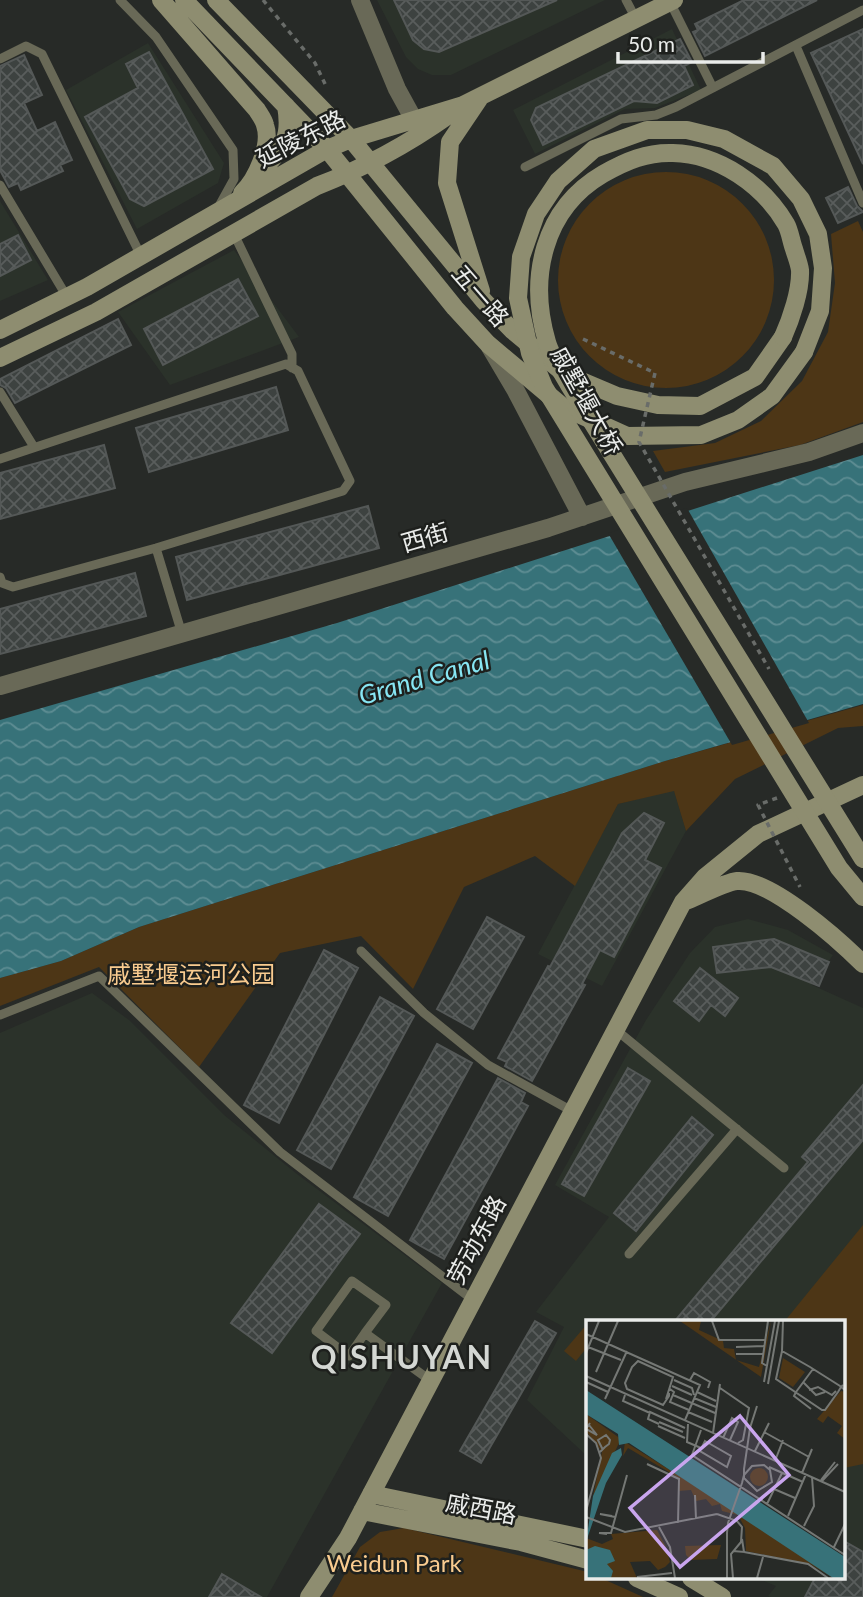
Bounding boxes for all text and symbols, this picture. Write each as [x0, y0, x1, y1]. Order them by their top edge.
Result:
scale bar [618, 21, 763, 65]
text: 50 m [628, 31, 675, 56]
street label: 延陵东路 [251, 103, 350, 172]
street label: 五一路 [447, 258, 516, 332]
street label: 戚墅堰大桥 [546, 341, 629, 460]
street label: 西街 [398, 516, 452, 557]
water label: Grand Canal [355, 643, 493, 711]
park label: 戚墅堰运河公园 [107, 959, 275, 988]
street label: 劳动东路 [440, 1190, 511, 1288]
inset map [586, 1320, 846, 1580]
district label: QISHUYAN [311, 1337, 493, 1376]
street label: 戚西路 [443, 1486, 519, 1529]
park label: Weidun Park [326, 1548, 462, 1577]

